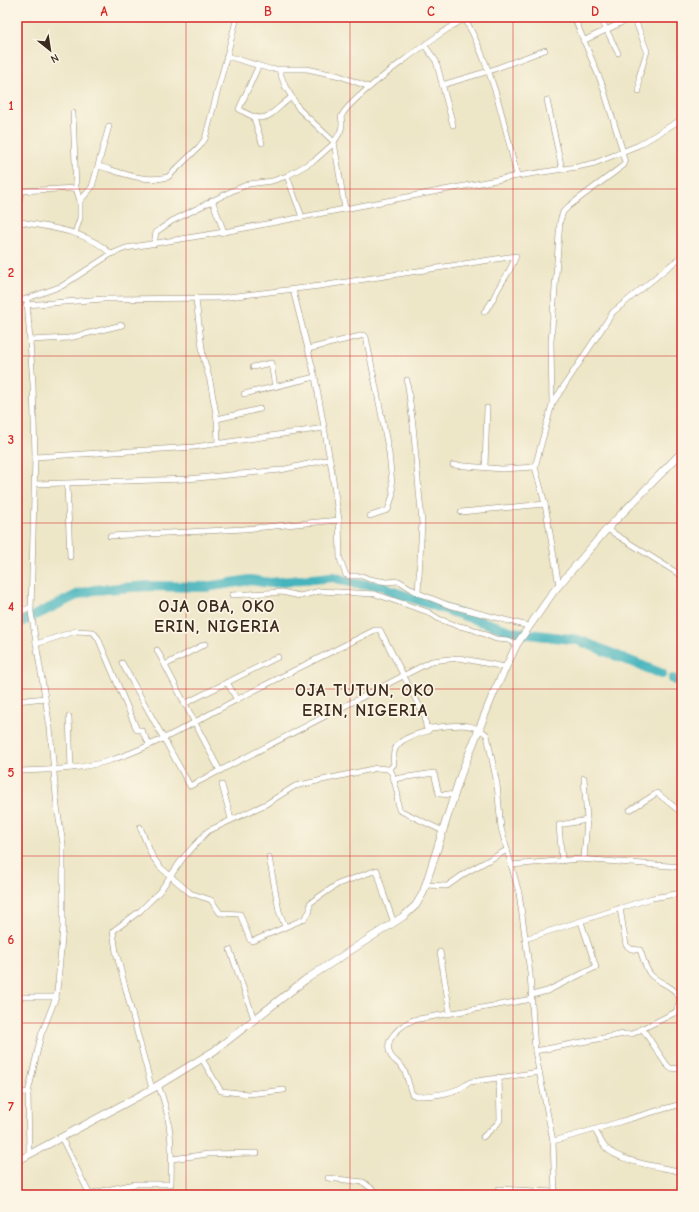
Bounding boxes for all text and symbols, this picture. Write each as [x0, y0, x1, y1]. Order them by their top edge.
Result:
text: A [100, 4, 108, 19]
text: B [264, 4, 272, 19]
text: C [427, 4, 435, 19]
text: D [591, 4, 599, 19]
north arrow [30, 30, 70, 70]
text: N [48, 51, 61, 66]
text: 1 [8, 98, 14, 113]
text: 2 [8, 265, 14, 280]
text: 3 [8, 432, 14, 447]
district label: OJA OBA, OKO ERIN, NIGERIA [154, 597, 280, 636]
text: 4 [8, 599, 14, 614]
district label: OJA TUTUN, OKO ERIN, NIGERIA [295, 681, 435, 720]
text: 5 [8, 765, 15, 780]
text: 6 [8, 932, 15, 947]
text: 7 [8, 1099, 14, 1114]

